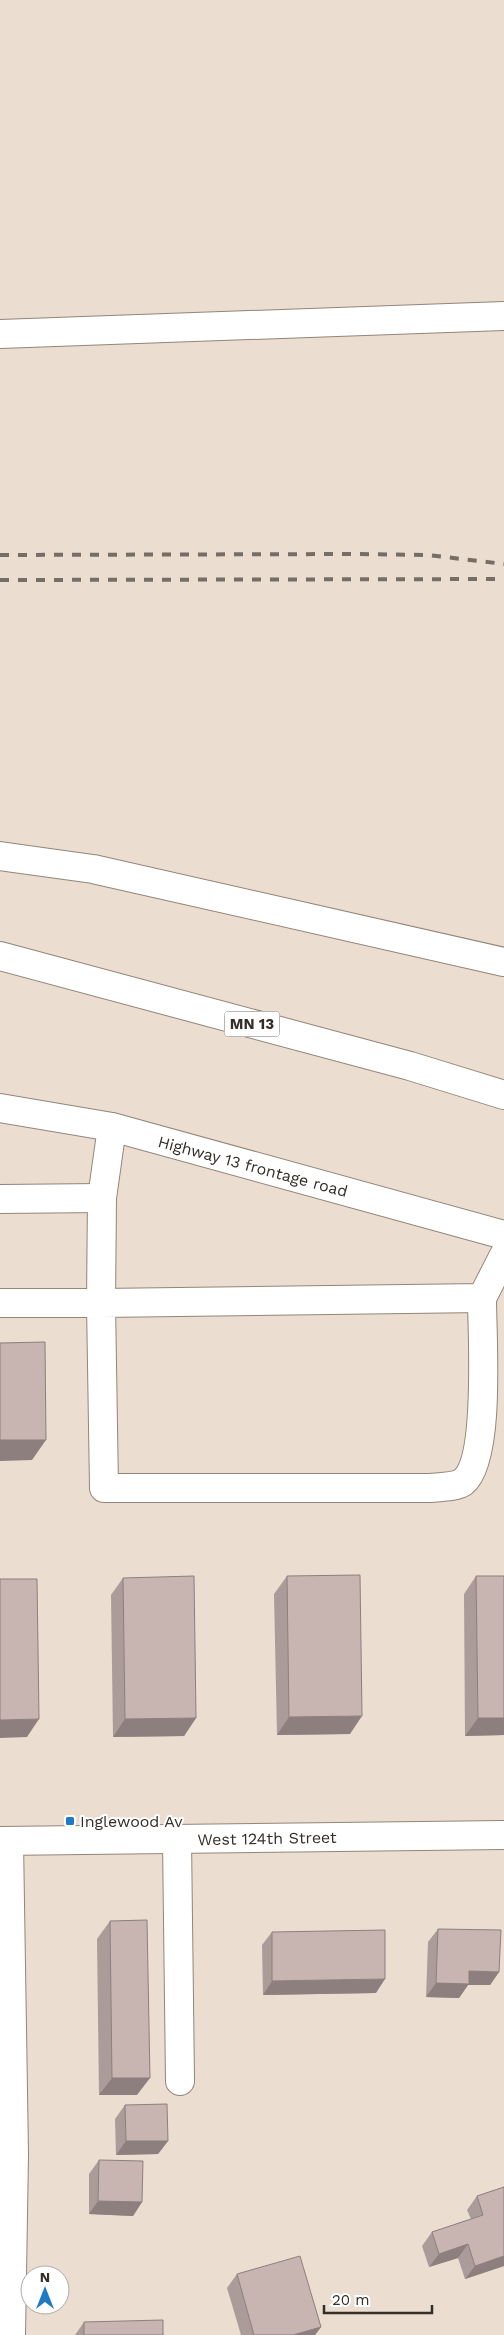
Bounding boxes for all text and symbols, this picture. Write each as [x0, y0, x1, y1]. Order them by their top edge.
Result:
road number: MN 13 [224, 1012, 280, 1036]
street label: Highway 13 frontage road [156, 1132, 350, 1201]
place label: Inglewood Av [80, 1812, 183, 1831]
marker: Inglewood Av [64, 1815, 76, 1827]
street label: West 124th Street [197, 1828, 337, 1849]
north arrow [20, 2265, 70, 2315]
text: N [40, 2269, 50, 2285]
scale bar [324, 2282, 432, 2314]
text: 20 m [332, 2291, 370, 2309]

